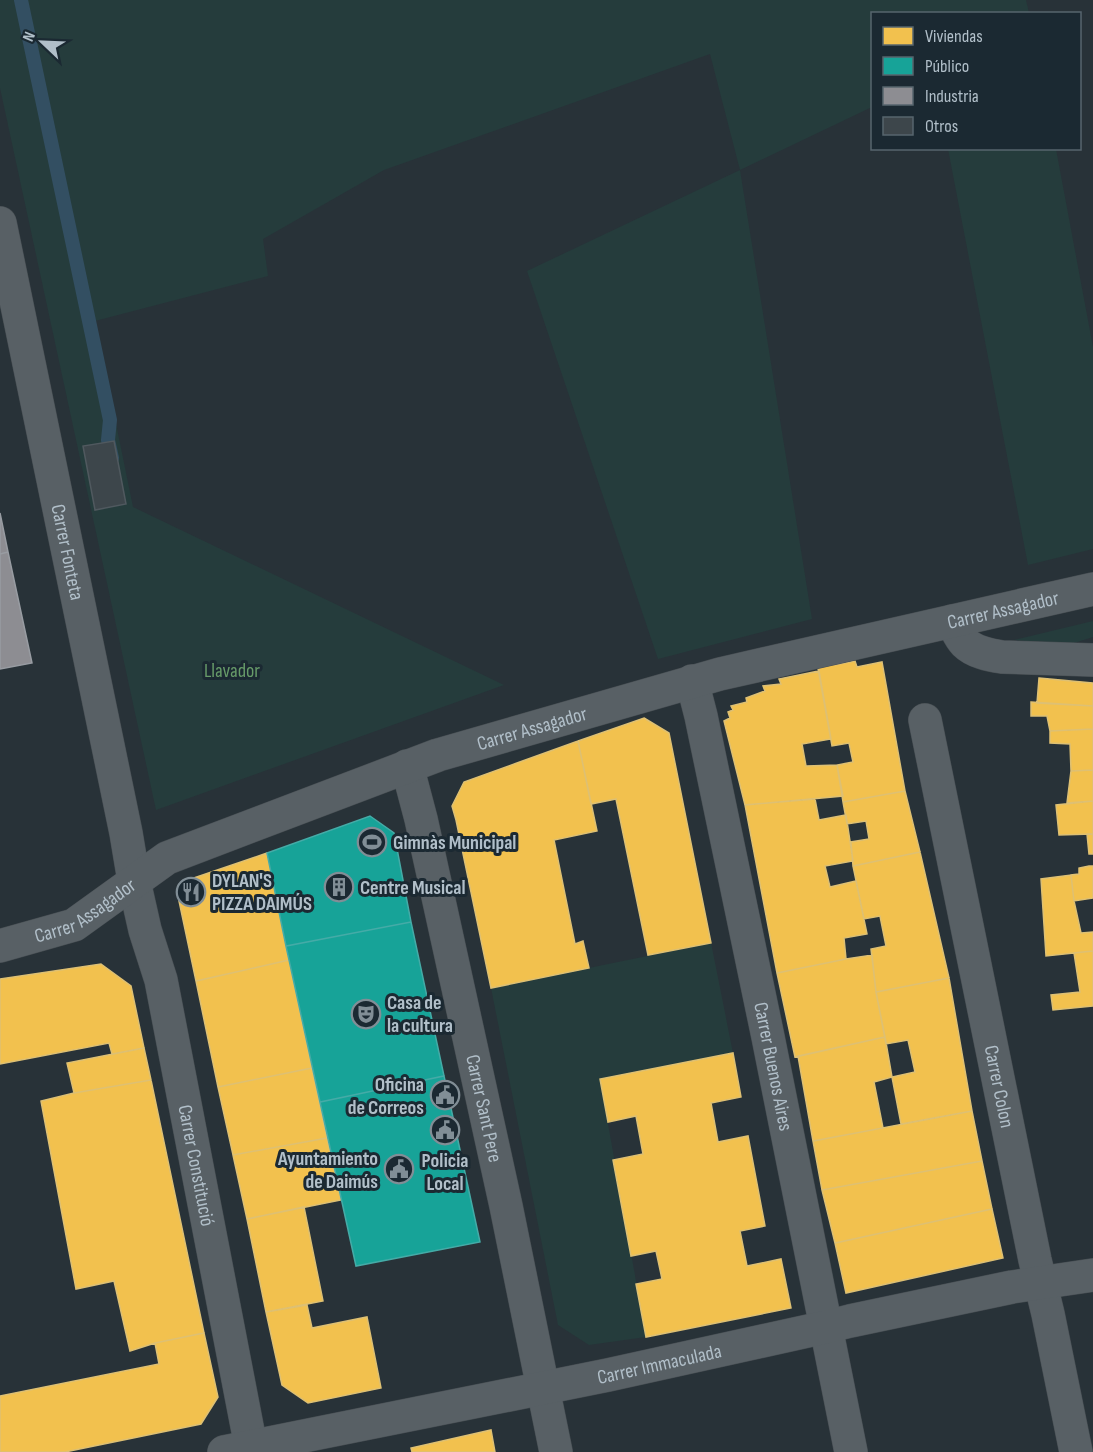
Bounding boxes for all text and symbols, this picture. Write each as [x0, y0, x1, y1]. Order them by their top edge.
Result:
north arrow [12, 12, 72, 72]
legend [871, 12, 1081, 150]
text: Viviendas [925, 26, 983, 47]
text: N [19, 29, 40, 44]
text: Público [925, 56, 969, 77]
text: Industria [925, 86, 979, 107]
text: Otros [925, 116, 958, 137]
street label: Carrer Fonteta [45, 502, 89, 602]
street label: Carrer Assagador [945, 586, 1061, 635]
park label: Llavador [204, 659, 260, 683]
street label: Carrer Assagador [474, 702, 590, 756]
sports icon: Gimnàs Municipal [356, 826, 388, 858]
place label: Gimnàs Municipal [393, 831, 516, 855]
place label: DYLAN'S PIZZA DAIMÚS [212, 869, 312, 916]
building icon: Centre Musical [323, 871, 355, 903]
street label: Carrer Assagador [32, 873, 141, 949]
restaurant icon: DYLAN'S PIZZA DAIMÚS [175, 876, 207, 908]
place label: Centre Musical [360, 876, 466, 900]
place label: Casa de la cultura [387, 991, 453, 1038]
theatre icon: Casa de la cultura [350, 998, 382, 1030]
street label: Carrer Buenos Aires [748, 1000, 797, 1133]
street label: Carrer Colon [979, 1043, 1019, 1130]
street label: Carrer Sant Pere [460, 1052, 507, 1165]
place label: Oficina de Correos [348, 1073, 424, 1120]
public building icon: Oficina de Correos [429, 1079, 461, 1111]
street label: Carrer Constitució [172, 1103, 219, 1228]
public building icon: Policia Local [429, 1114, 461, 1146]
place label: Ayuntamiento de Daimús [277, 1147, 378, 1194]
place label: Policia Local [422, 1149, 468, 1196]
public building icon: Ayuntamiento de Daimús [383, 1153, 415, 1185]
street label: Carrer Immaculada [595, 1339, 724, 1390]

